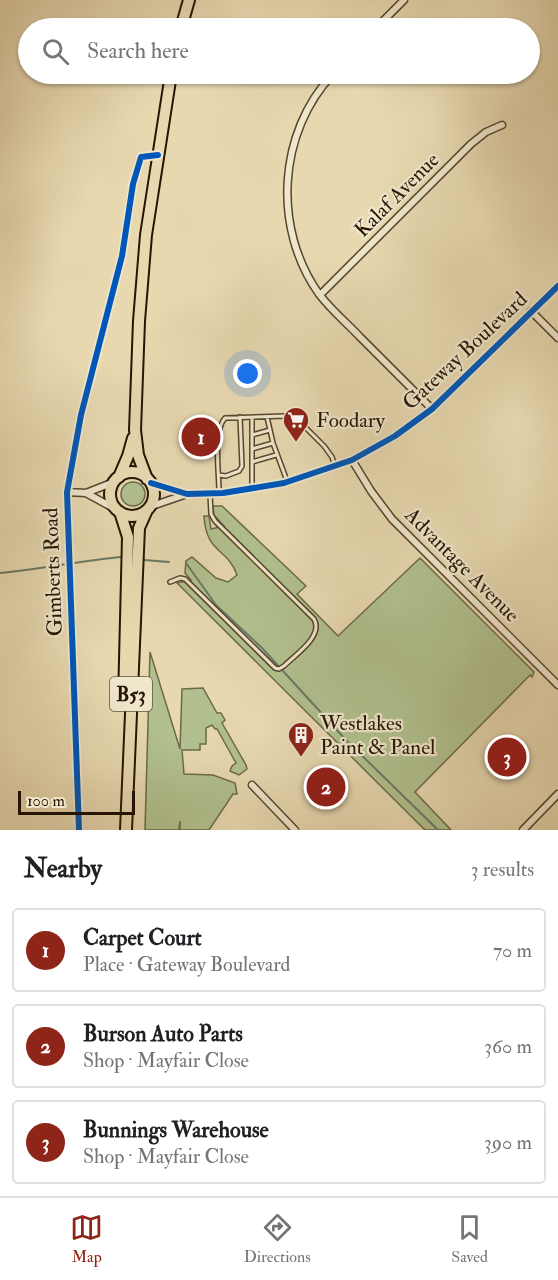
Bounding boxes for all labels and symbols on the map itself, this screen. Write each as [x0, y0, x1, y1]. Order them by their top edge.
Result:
street label: Kalaf Avenue [349, 147, 445, 243]
street label: Gateway Boulevard [397, 286, 534, 416]
your location [233, 359, 262, 388]
supermarket icon: Foodary [281, 405, 311, 443]
place label: Foodary [316, 407, 386, 434]
pin: 1 [182, 414, 220, 460]
street label: Advantage Avenue [398, 501, 525, 628]
street label: Gimberts Road [37, 507, 69, 637]
road number: B53 [110, 677, 152, 711]
place label: Westlakes Paint & Panel [319, 710, 436, 761]
building icon: Westlakes Paint & Panel [286, 720, 316, 758]
pin: 3 [488, 734, 526, 780]
pin: 2 [306, 764, 346, 810]
scale bar [18, 788, 135, 816]

